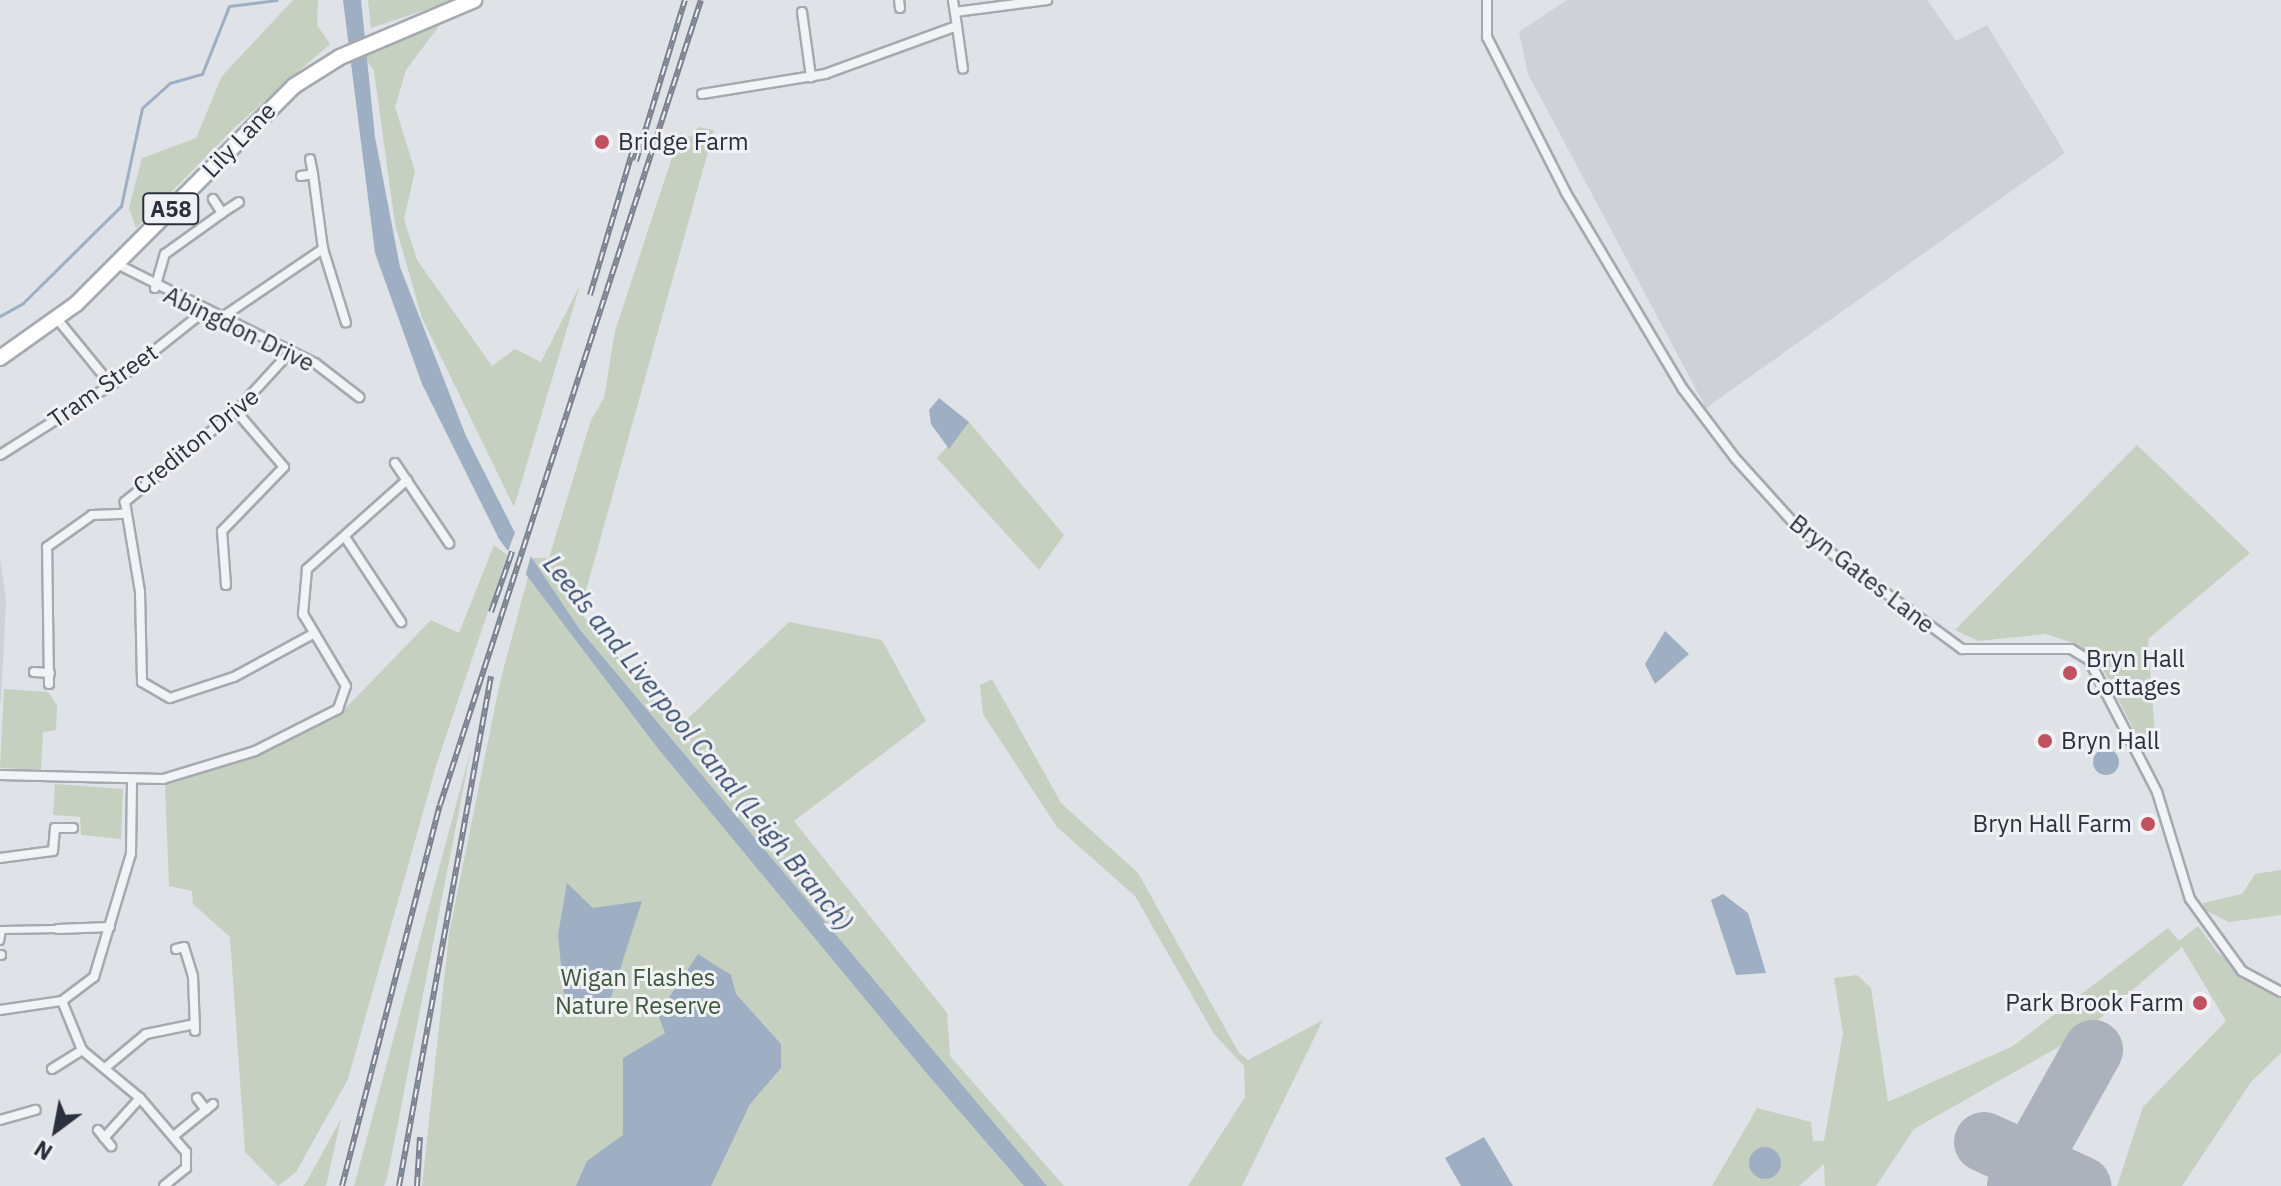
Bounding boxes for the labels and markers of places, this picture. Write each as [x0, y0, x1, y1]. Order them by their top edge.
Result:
place label: Bridge Farm [618, 128, 749, 156]
marker: Bridge Farm [593, 133, 611, 151]
place label: Bryn Hall Cottages [2086, 645, 2185, 701]
marker: Bryn Hall Cottages [2061, 664, 2079, 682]
place label: Bryn Hall [2061, 727, 2160, 755]
marker: Bryn Hall [2036, 732, 2054, 750]
place label: Bryn Hall Farm [1973, 810, 2132, 838]
marker: Bryn Hall Farm [2139, 815, 2157, 833]
place label: Park Brook Farm [2005, 989, 2184, 1017]
marker: Park Brook Farm [2191, 994, 2209, 1012]

